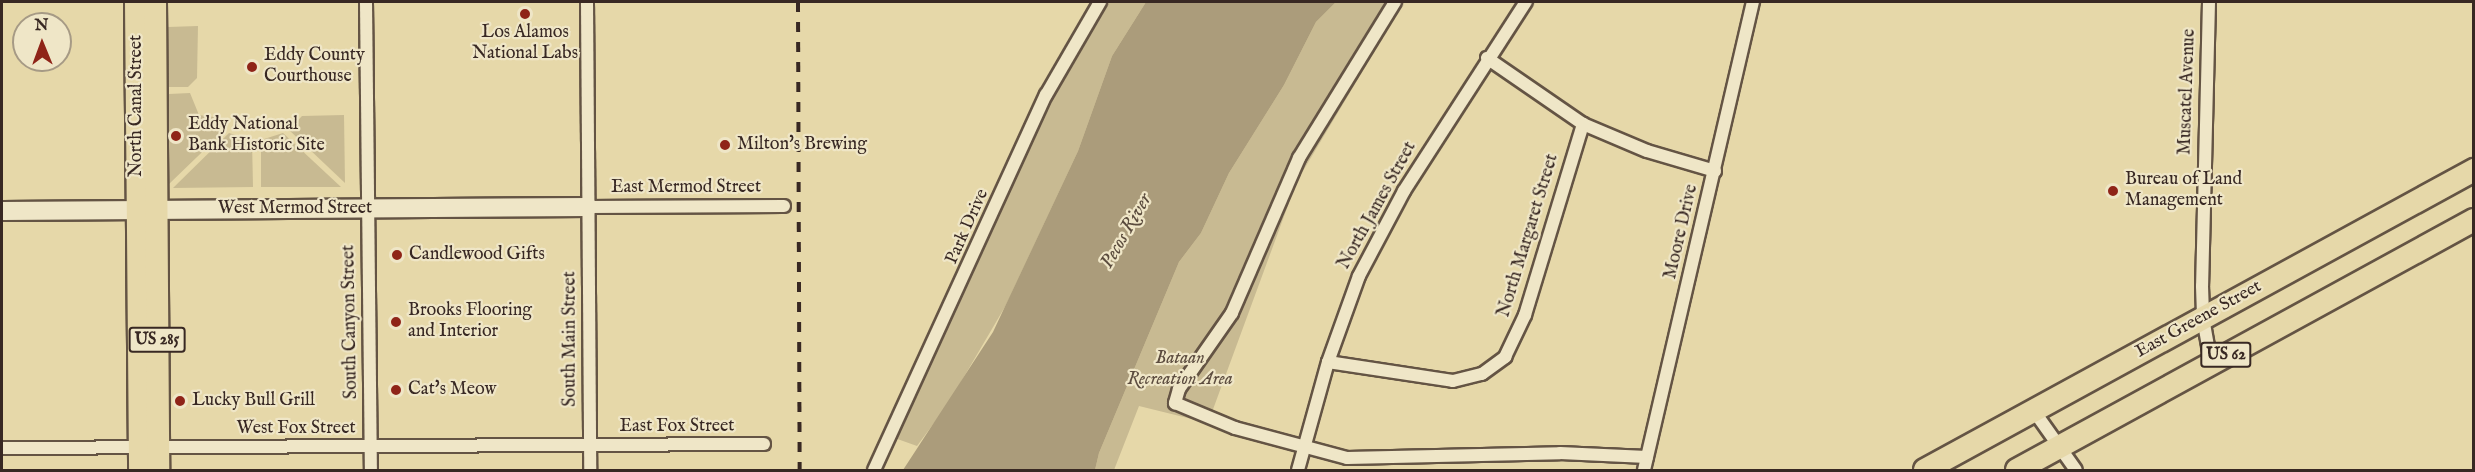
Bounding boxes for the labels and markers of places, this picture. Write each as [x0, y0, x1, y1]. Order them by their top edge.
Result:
marker: Los Alamos National Labs [518, 7, 532, 21]
place label: Los Alamos National Labs [472, 23, 578, 66]
place label: Eddy County Courthouse [264, 46, 365, 88]
marker: Eddy County Courthouse [245, 60, 259, 74]
place label: Eddy National Bank Historic Site [188, 115, 325, 158]
marker: Eddy National Bank Historic Site [169, 129, 183, 143]
place label: Milton's Brewing [737, 134, 867, 156]
marker: Milton's Brewing [718, 138, 732, 152]
place label: Bureau of Land Management [2125, 170, 2242, 213]
marker: Bureau of Land Management [2106, 184, 2120, 198]
place label: Candlewood Gifts [409, 244, 545, 266]
marker: Candlewood Gifts [390, 248, 404, 262]
place label: Brooks Flooring and Interior [408, 301, 532, 344]
marker: Brooks Flooring and Interior [389, 315, 403, 329]
place label: Cat's Meow [408, 379, 496, 401]
marker: Cat's Meow [389, 383, 403, 397]
place label: Lucky Bull Grill [192, 390, 315, 412]
marker: Lucky Bull Grill [173, 394, 187, 408]

